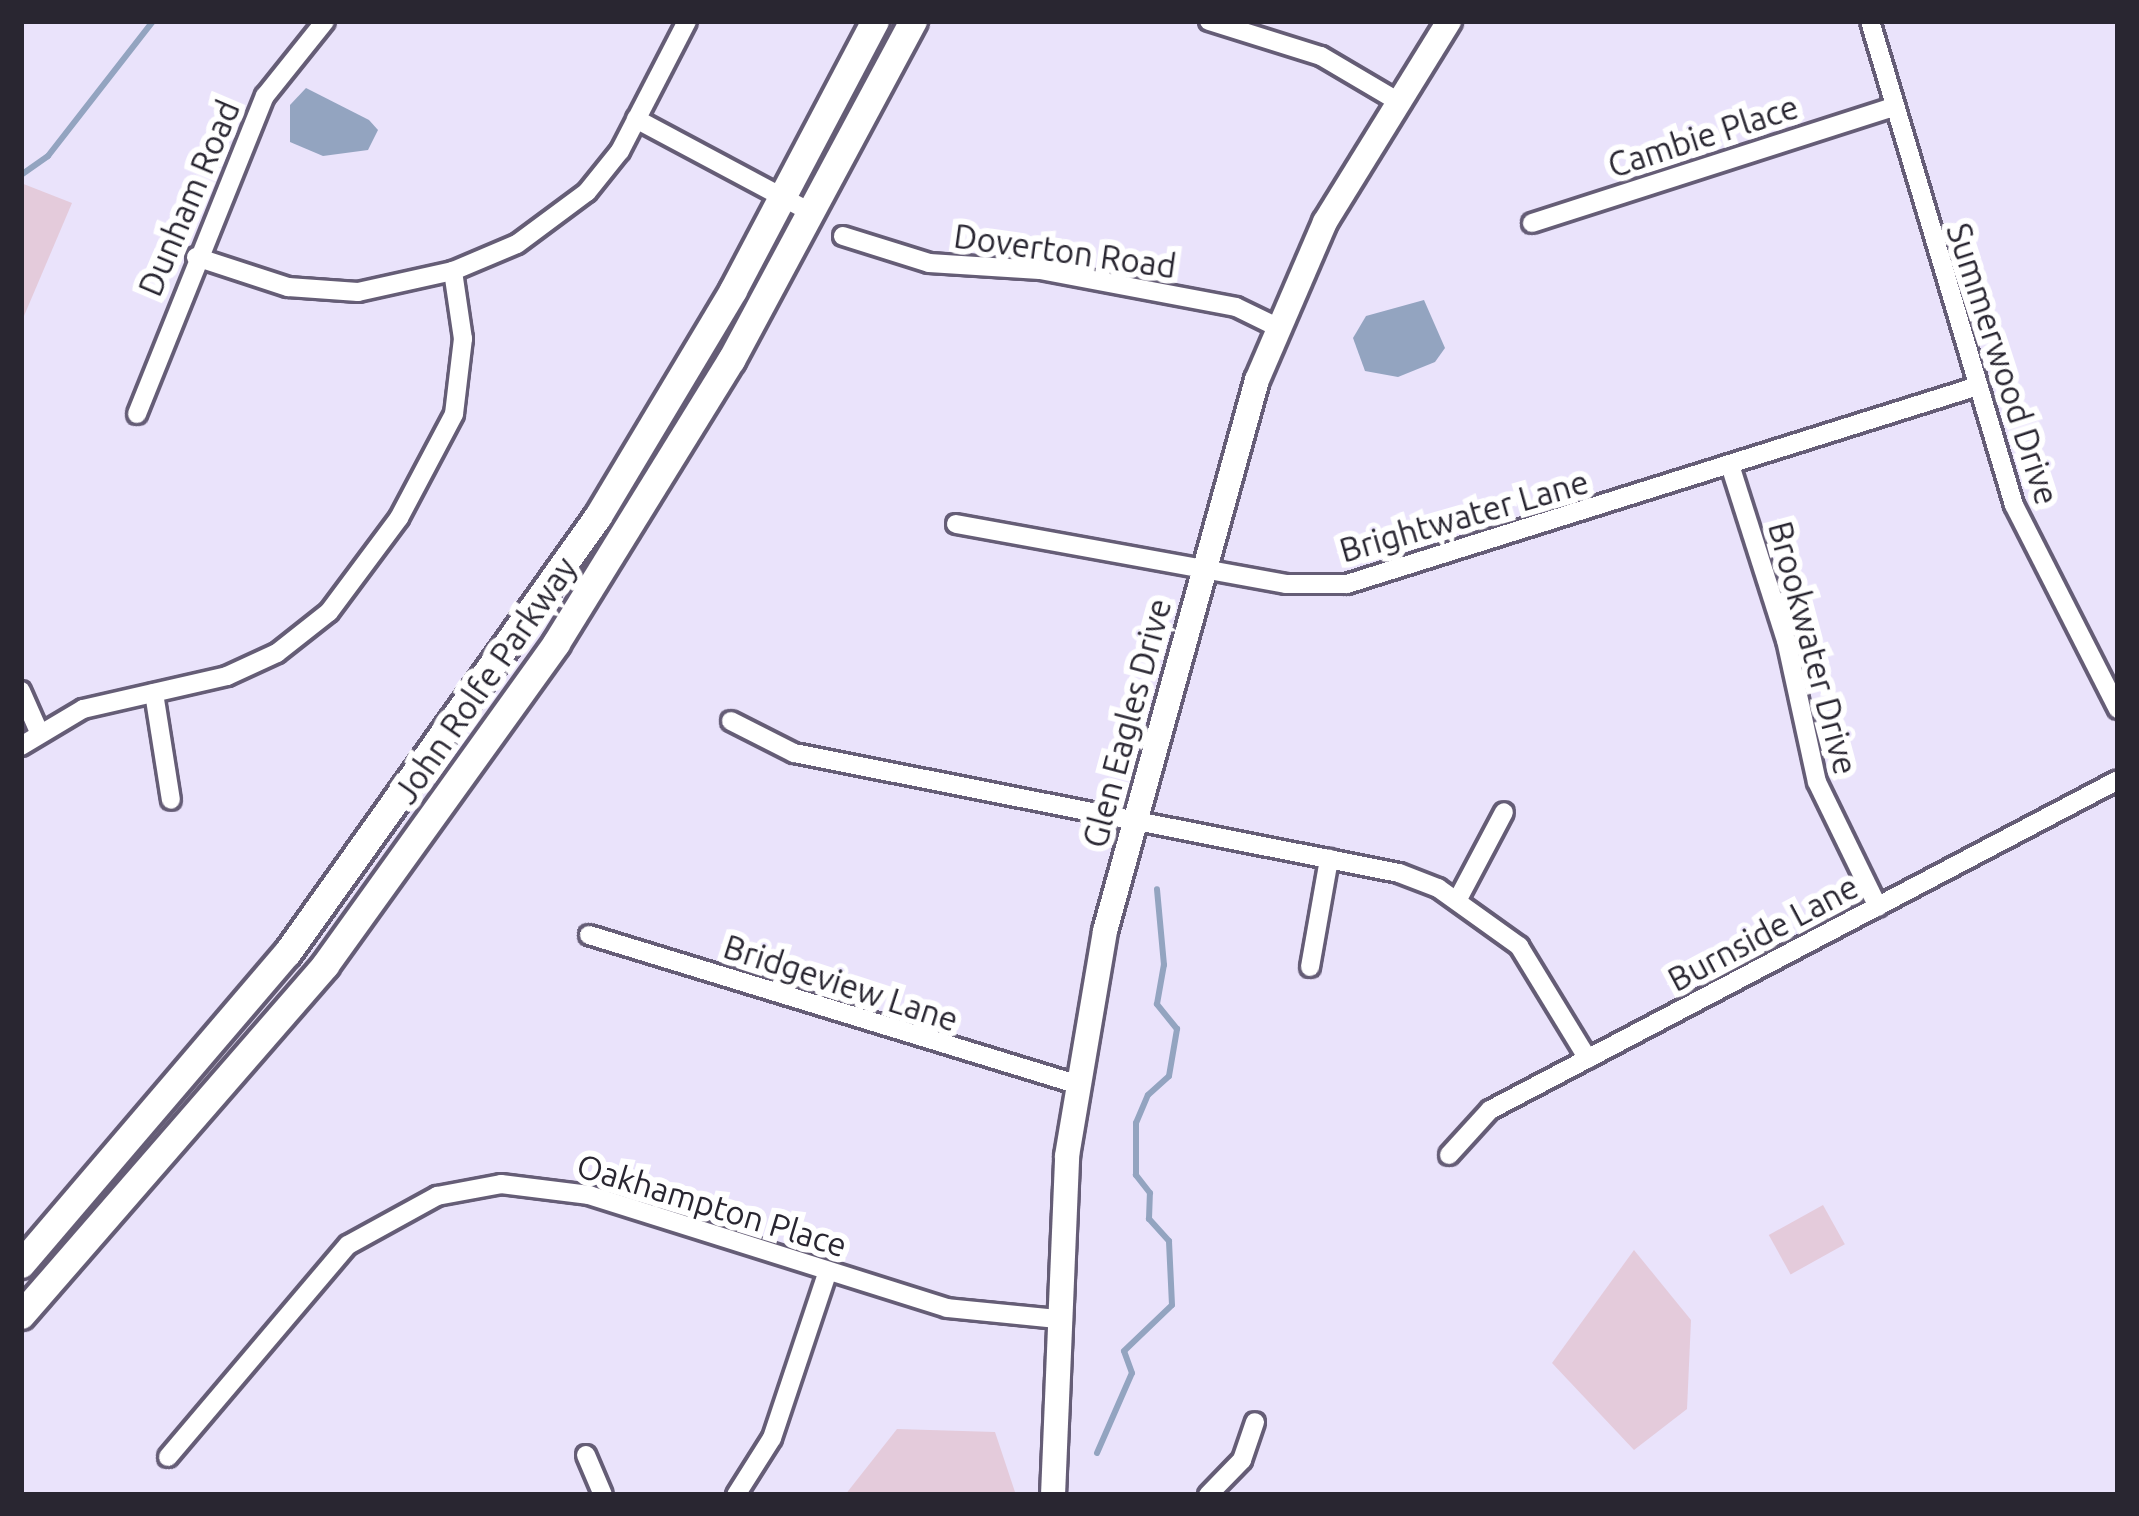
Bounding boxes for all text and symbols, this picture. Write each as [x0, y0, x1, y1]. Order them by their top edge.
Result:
street label: Cambie Place [1603, 87, 1803, 185]
street label: Dunham Road [130, 94, 248, 302]
street label: Doverton Road [951, 216, 1179, 286]
street label: Summerwood Drive [1939, 218, 2067, 510]
street label: Brightwater Lane [1335, 462, 1593, 570]
street label: Brookwater Drive [1760, 517, 1866, 779]
street label: John Rolfe Parkway [385, 549, 585, 811]
street label: Glen Eagles Drive [1075, 594, 1179, 852]
street label: Burnside Lane [1661, 866, 1865, 1000]
street label: Bridgeview Lane [719, 926, 963, 1040]
street label: Oakhampton Place [572, 1145, 852, 1265]

